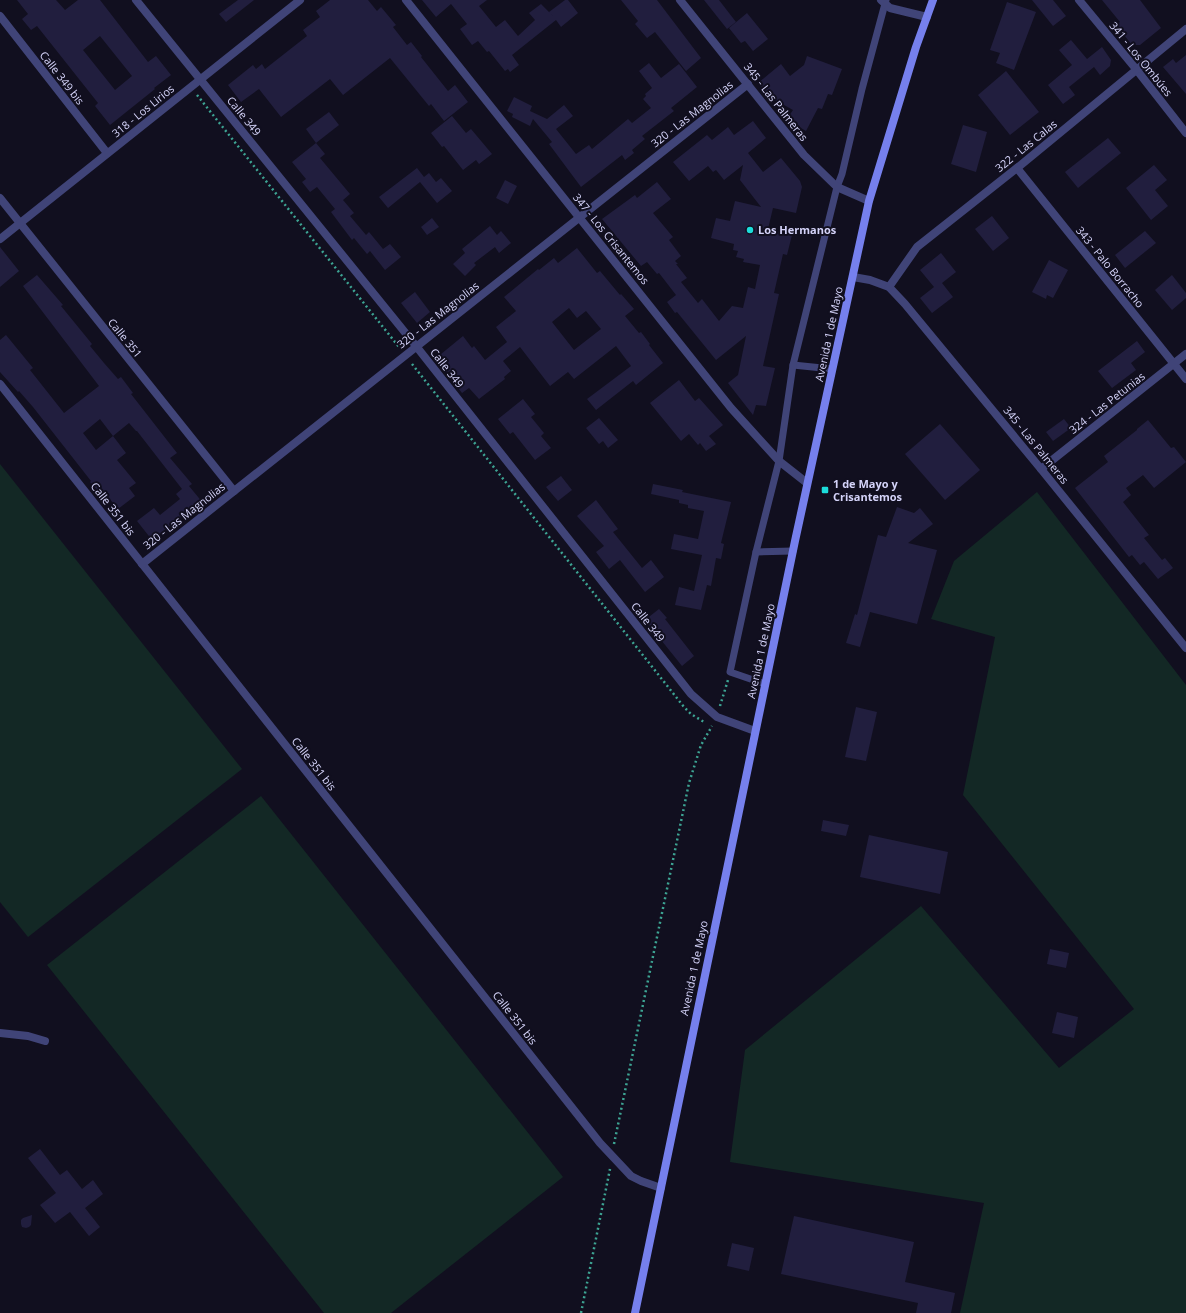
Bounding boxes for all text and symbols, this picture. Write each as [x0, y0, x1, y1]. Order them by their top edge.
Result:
street label: 341 - Los Ombúes [1107, 18, 1176, 99]
street label: Calle 349 bis [37, 48, 88, 108]
street label: 345 - Las Palmeras [741, 59, 812, 144]
street label: 320 - Las Magnolias [648, 77, 736, 150]
street label: 318 - Los Lirios [108, 81, 177, 140]
street label: Calle 349 [224, 93, 265, 138]
street label: 322 - Las Calas [992, 116, 1060, 175]
street label: 347 - Los Crisantemos [570, 190, 653, 287]
place label: Los Hermanos [758, 222, 837, 237]
street label: 343 - Palo Borracho [1073, 223, 1148, 311]
marker: Los Hermanos [745, 225, 755, 235]
street label: 320 - Las Magnolias [394, 278, 482, 351]
street label: Avenida 1 de Mayo [811, 285, 846, 383]
street label: Calle 351 [105, 315, 146, 360]
street label: Calle 349 [427, 345, 468, 391]
street label: 324 - Las Petunias [1066, 368, 1148, 437]
street label: 345 - Las Palmeras [1000, 403, 1072, 487]
place label: 1 de Mayo y Crisantemos [833, 476, 903, 504]
street label: Calle 351 bis [88, 479, 139, 539]
street label: 320 - Las Magnolias [140, 479, 228, 552]
marker: 1 de Mayo y Crisantemos [820, 485, 830, 495]
street label: Calle 349 [628, 599, 669, 645]
street label: Avenida 1 de Mayo [743, 602, 778, 700]
street label: Calle 351 bis [289, 734, 340, 794]
street label: Avenida 1 de Mayo [676, 919, 711, 1017]
street label: Calle 351 bis [490, 988, 541, 1048]

